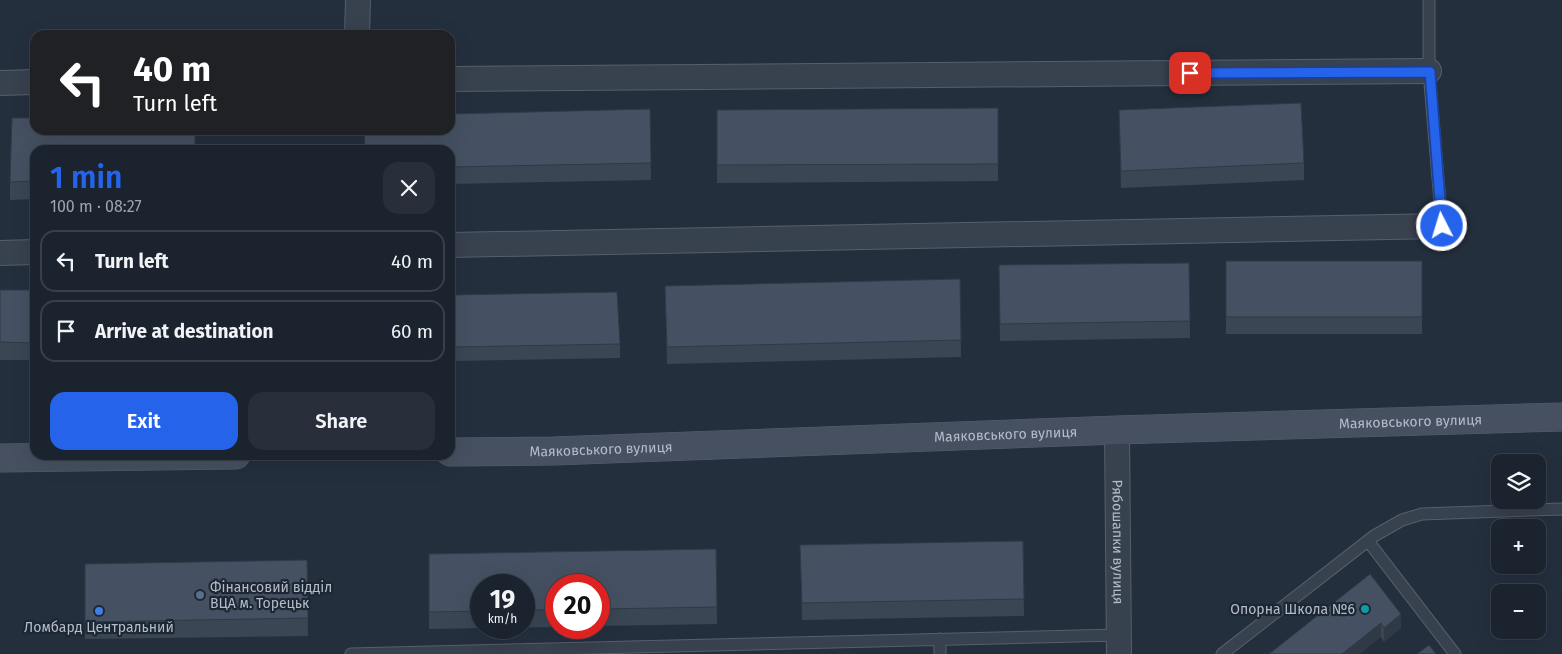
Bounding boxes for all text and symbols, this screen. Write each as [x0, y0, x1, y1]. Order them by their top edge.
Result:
text: 40 m [133, 48, 211, 90]
icon: left [50, 50, 115, 115]
pin [1169, 52, 1211, 94]
icon: arrive [1176, 59, 1204, 87]
text: Turn left [133, 90, 217, 117]
text: 1 min [50, 160, 122, 196]
button: close [383, 162, 435, 214]
text: 100 m · 08:27 [50, 197, 142, 216]
position arrow [1415, 199, 1467, 251]
icon: left [52, 247, 80, 275]
text: Turn left [95, 250, 169, 273]
text: 40 m [391, 250, 433, 273]
icon: arrive [52, 317, 80, 345]
text: Arrive at destination [95, 320, 274, 343]
text: 60 m [391, 320, 433, 343]
button: Exit [50, 392, 238, 450]
button: Share [248, 392, 435, 450]
street label: Маяковського вулиця [1339, 411, 1482, 432]
street label: Маяковського вулиця [934, 423, 1077, 445]
street label: Маяковського вулиця [529, 438, 673, 460]
map controls [1491, 454, 1546, 639]
button: layers [1491, 454, 1546, 509]
street label: Рябошапки вулиця [1109, 479, 1127, 604]
button: + [1491, 519, 1546, 574]
speed limit sign: 20 [545, 574, 610, 639]
place label: Фінансовий відділ ВЦА м. Торецьк [210, 579, 332, 612]
button: − [1491, 584, 1546, 639]
text: 19 [490, 585, 515, 615]
marker: Фінансовий відділ ВЦА м. Торецьк [194, 589, 206, 601]
place label: Опорна Школа №6 [1230, 601, 1355, 618]
marker: Опорна Школа №6 [1359, 603, 1371, 615]
marker: Ломбард Центральний [93, 605, 105, 617]
text: km/h [488, 612, 517, 626]
place label: Ломбард Центральний [24, 619, 174, 636]

